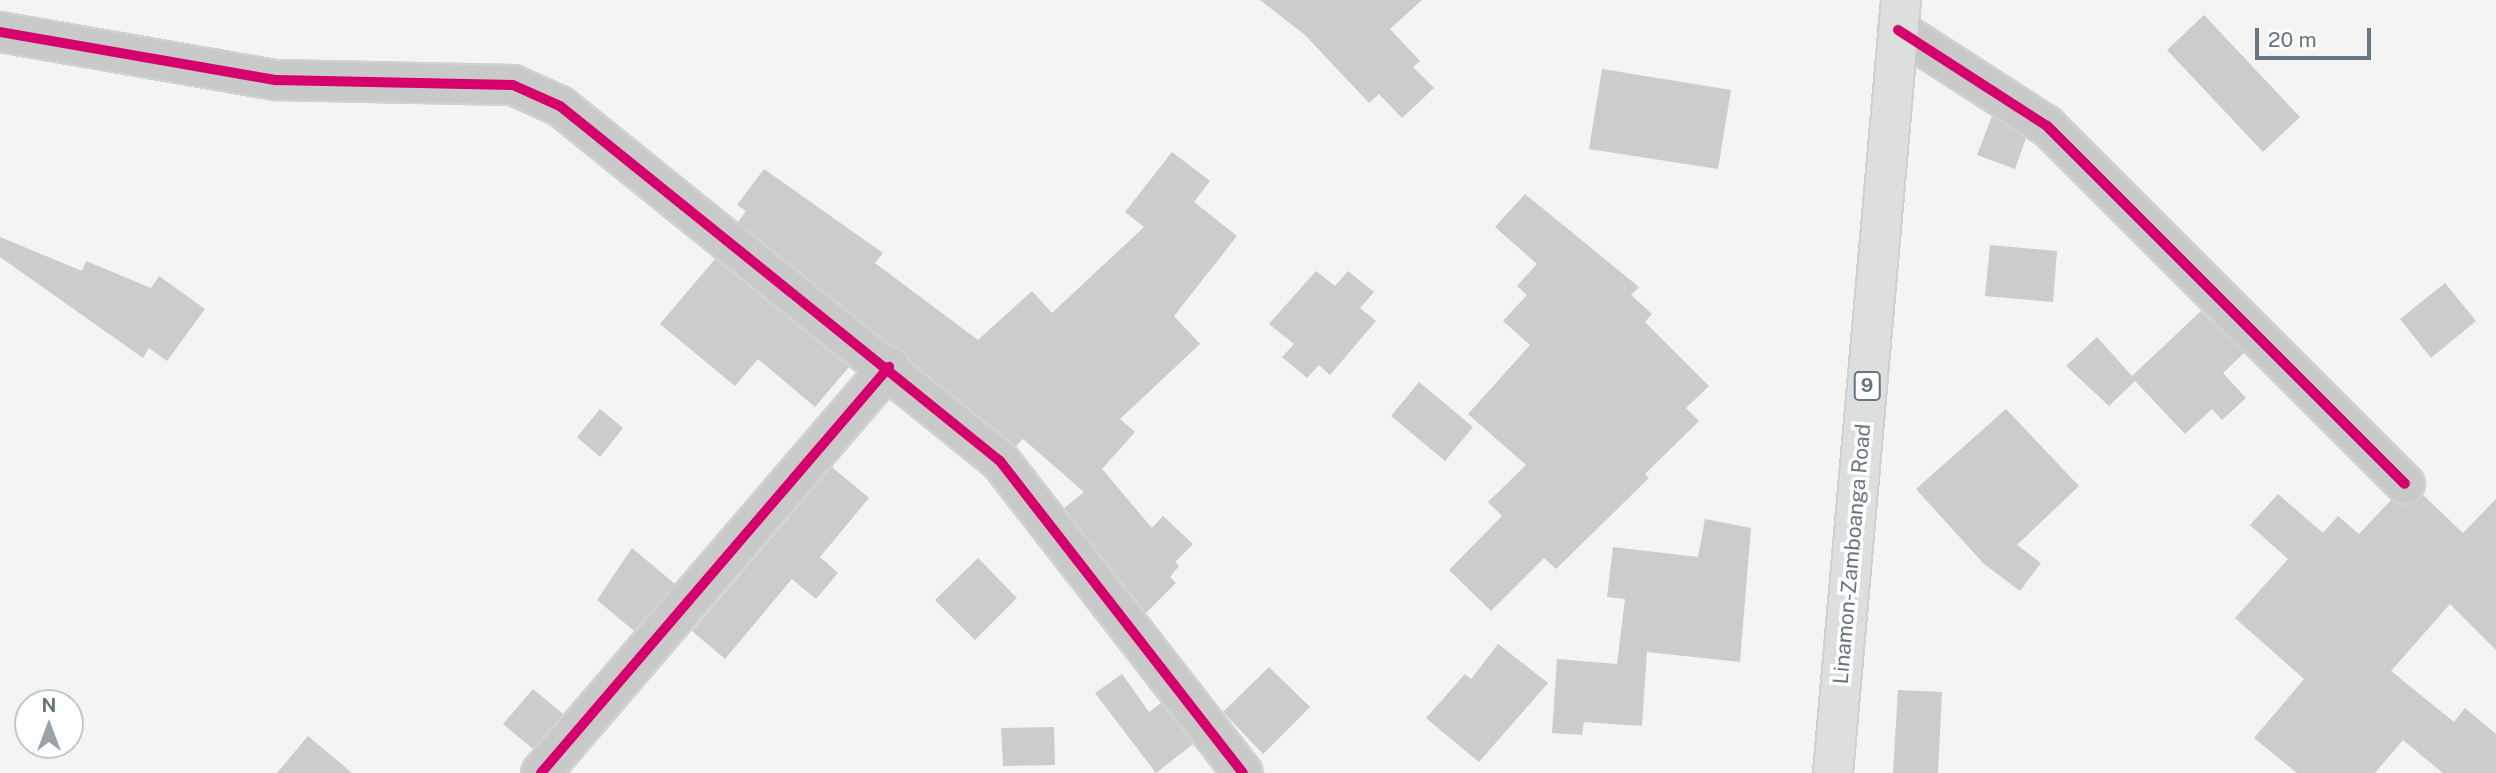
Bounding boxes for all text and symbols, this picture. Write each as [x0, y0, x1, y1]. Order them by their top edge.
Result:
scale bar [2258, 14, 2374, 58]
text: 20 m [2268, 27, 2317, 52]
road number: 9 [1853, 370, 1881, 402]
street label: Linamon-Zamboanga Road [1828, 423, 1876, 685]
north arrow [14, 689, 84, 759]
text: N [42, 694, 56, 716]

